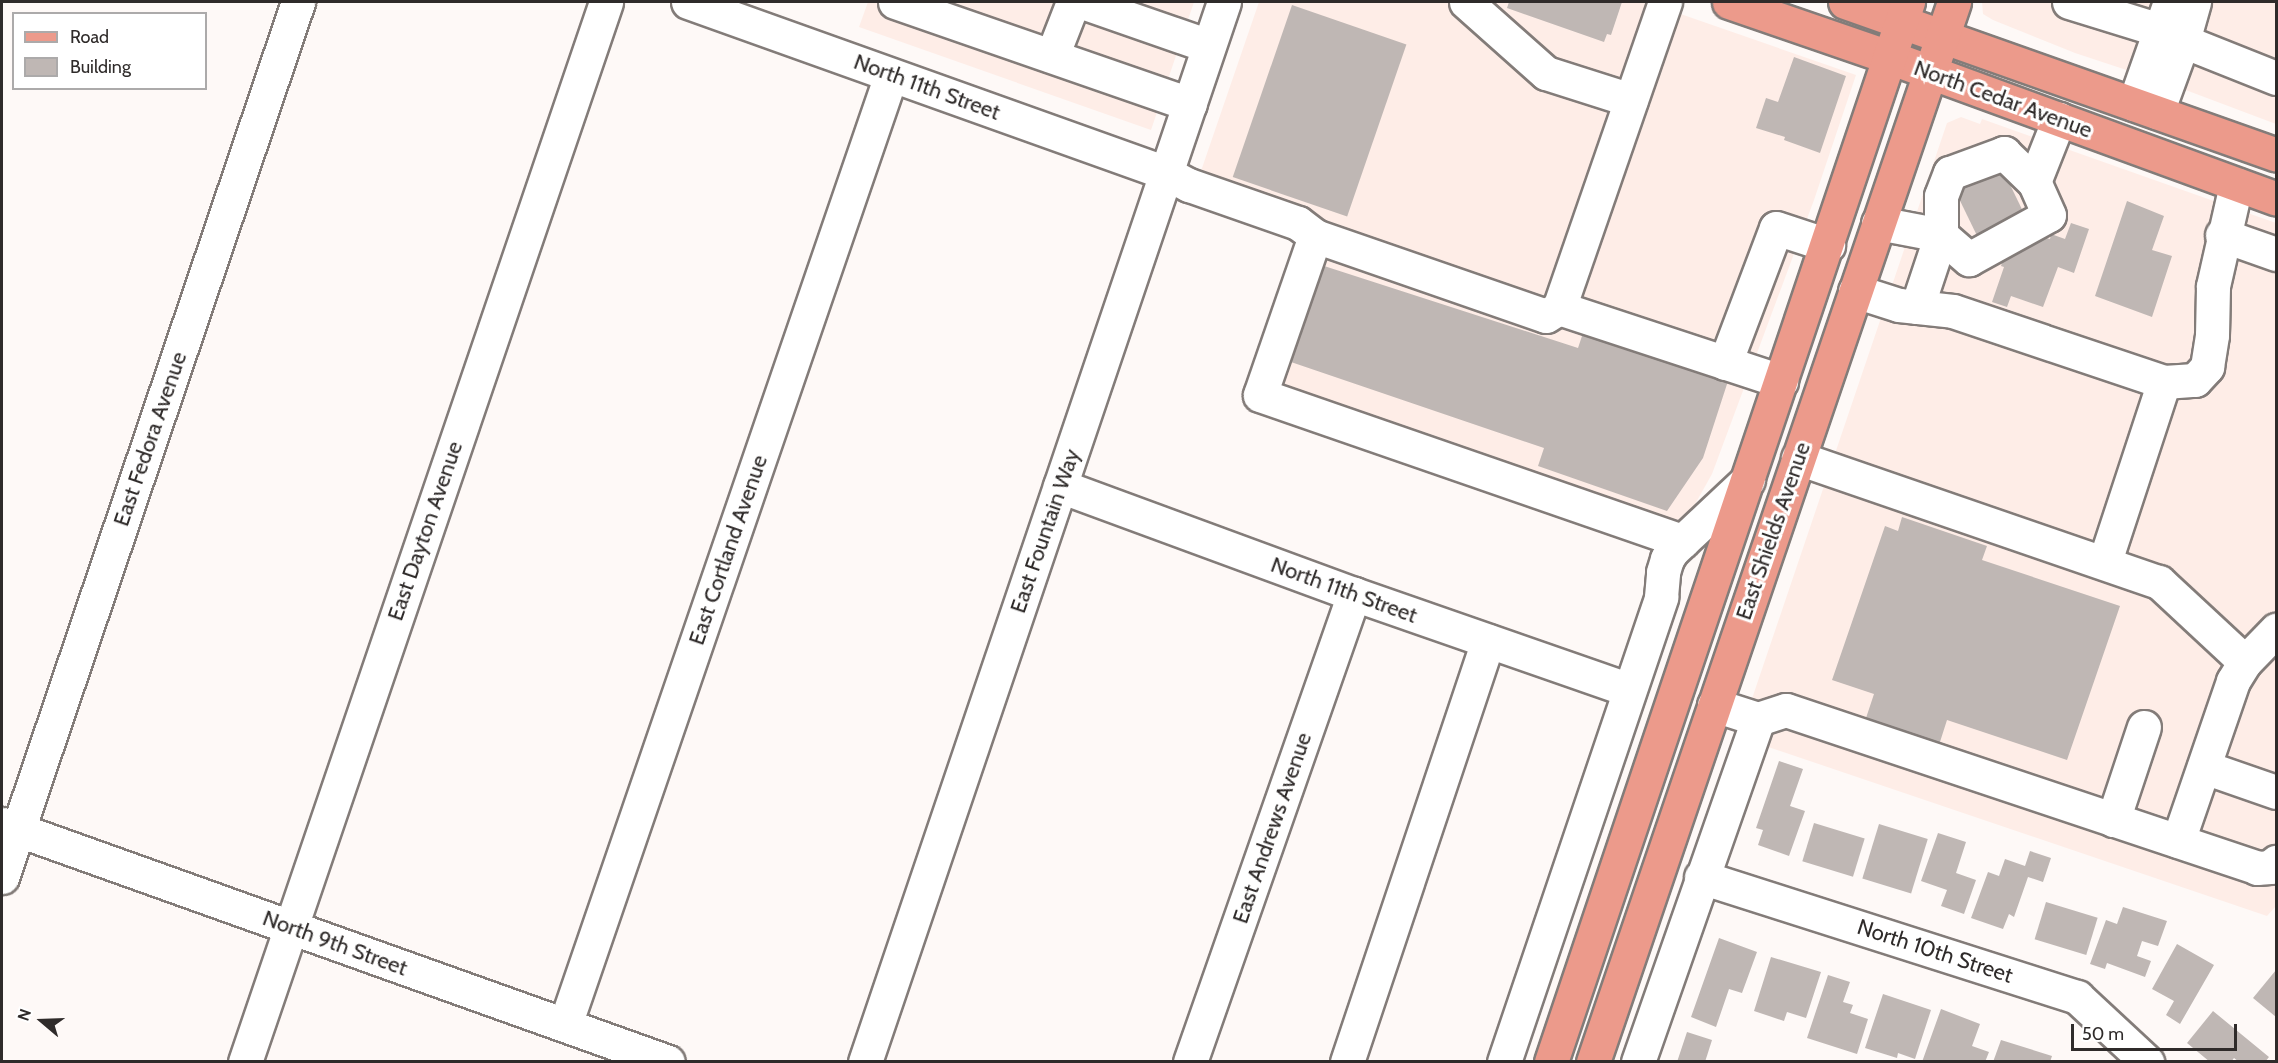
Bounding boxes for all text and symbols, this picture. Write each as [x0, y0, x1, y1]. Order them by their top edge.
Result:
legend [12, 12, 207, 90]
text: Road [70, 26, 109, 48]
street label: North 11th Street [850, 48, 1004, 126]
street label: North Cedar Avenue [1910, 55, 2096, 143]
text: Building [70, 56, 131, 78]
street label: East Fedora Avenue [108, 348, 192, 530]
street label: East Dayton Avenue [382, 438, 468, 624]
street label: East Shields Avenue [1730, 439, 1816, 623]
street label: East Fountain Way [1005, 446, 1085, 616]
street label: East Cortland Avenue [683, 452, 773, 648]
street label: North 11th Street [1267, 551, 1421, 629]
street label: East Andrews Avenue [1227, 729, 1317, 927]
street label: North 9th Street [259, 905, 411, 981]
street label: North 10th Street [1854, 913, 2016, 989]
north arrow [12, 991, 72, 1051]
text: N [14, 1007, 35, 1023]
scale bar [2074, 1012, 2240, 1050]
text: 50 m [2082, 1023, 2124, 1045]

